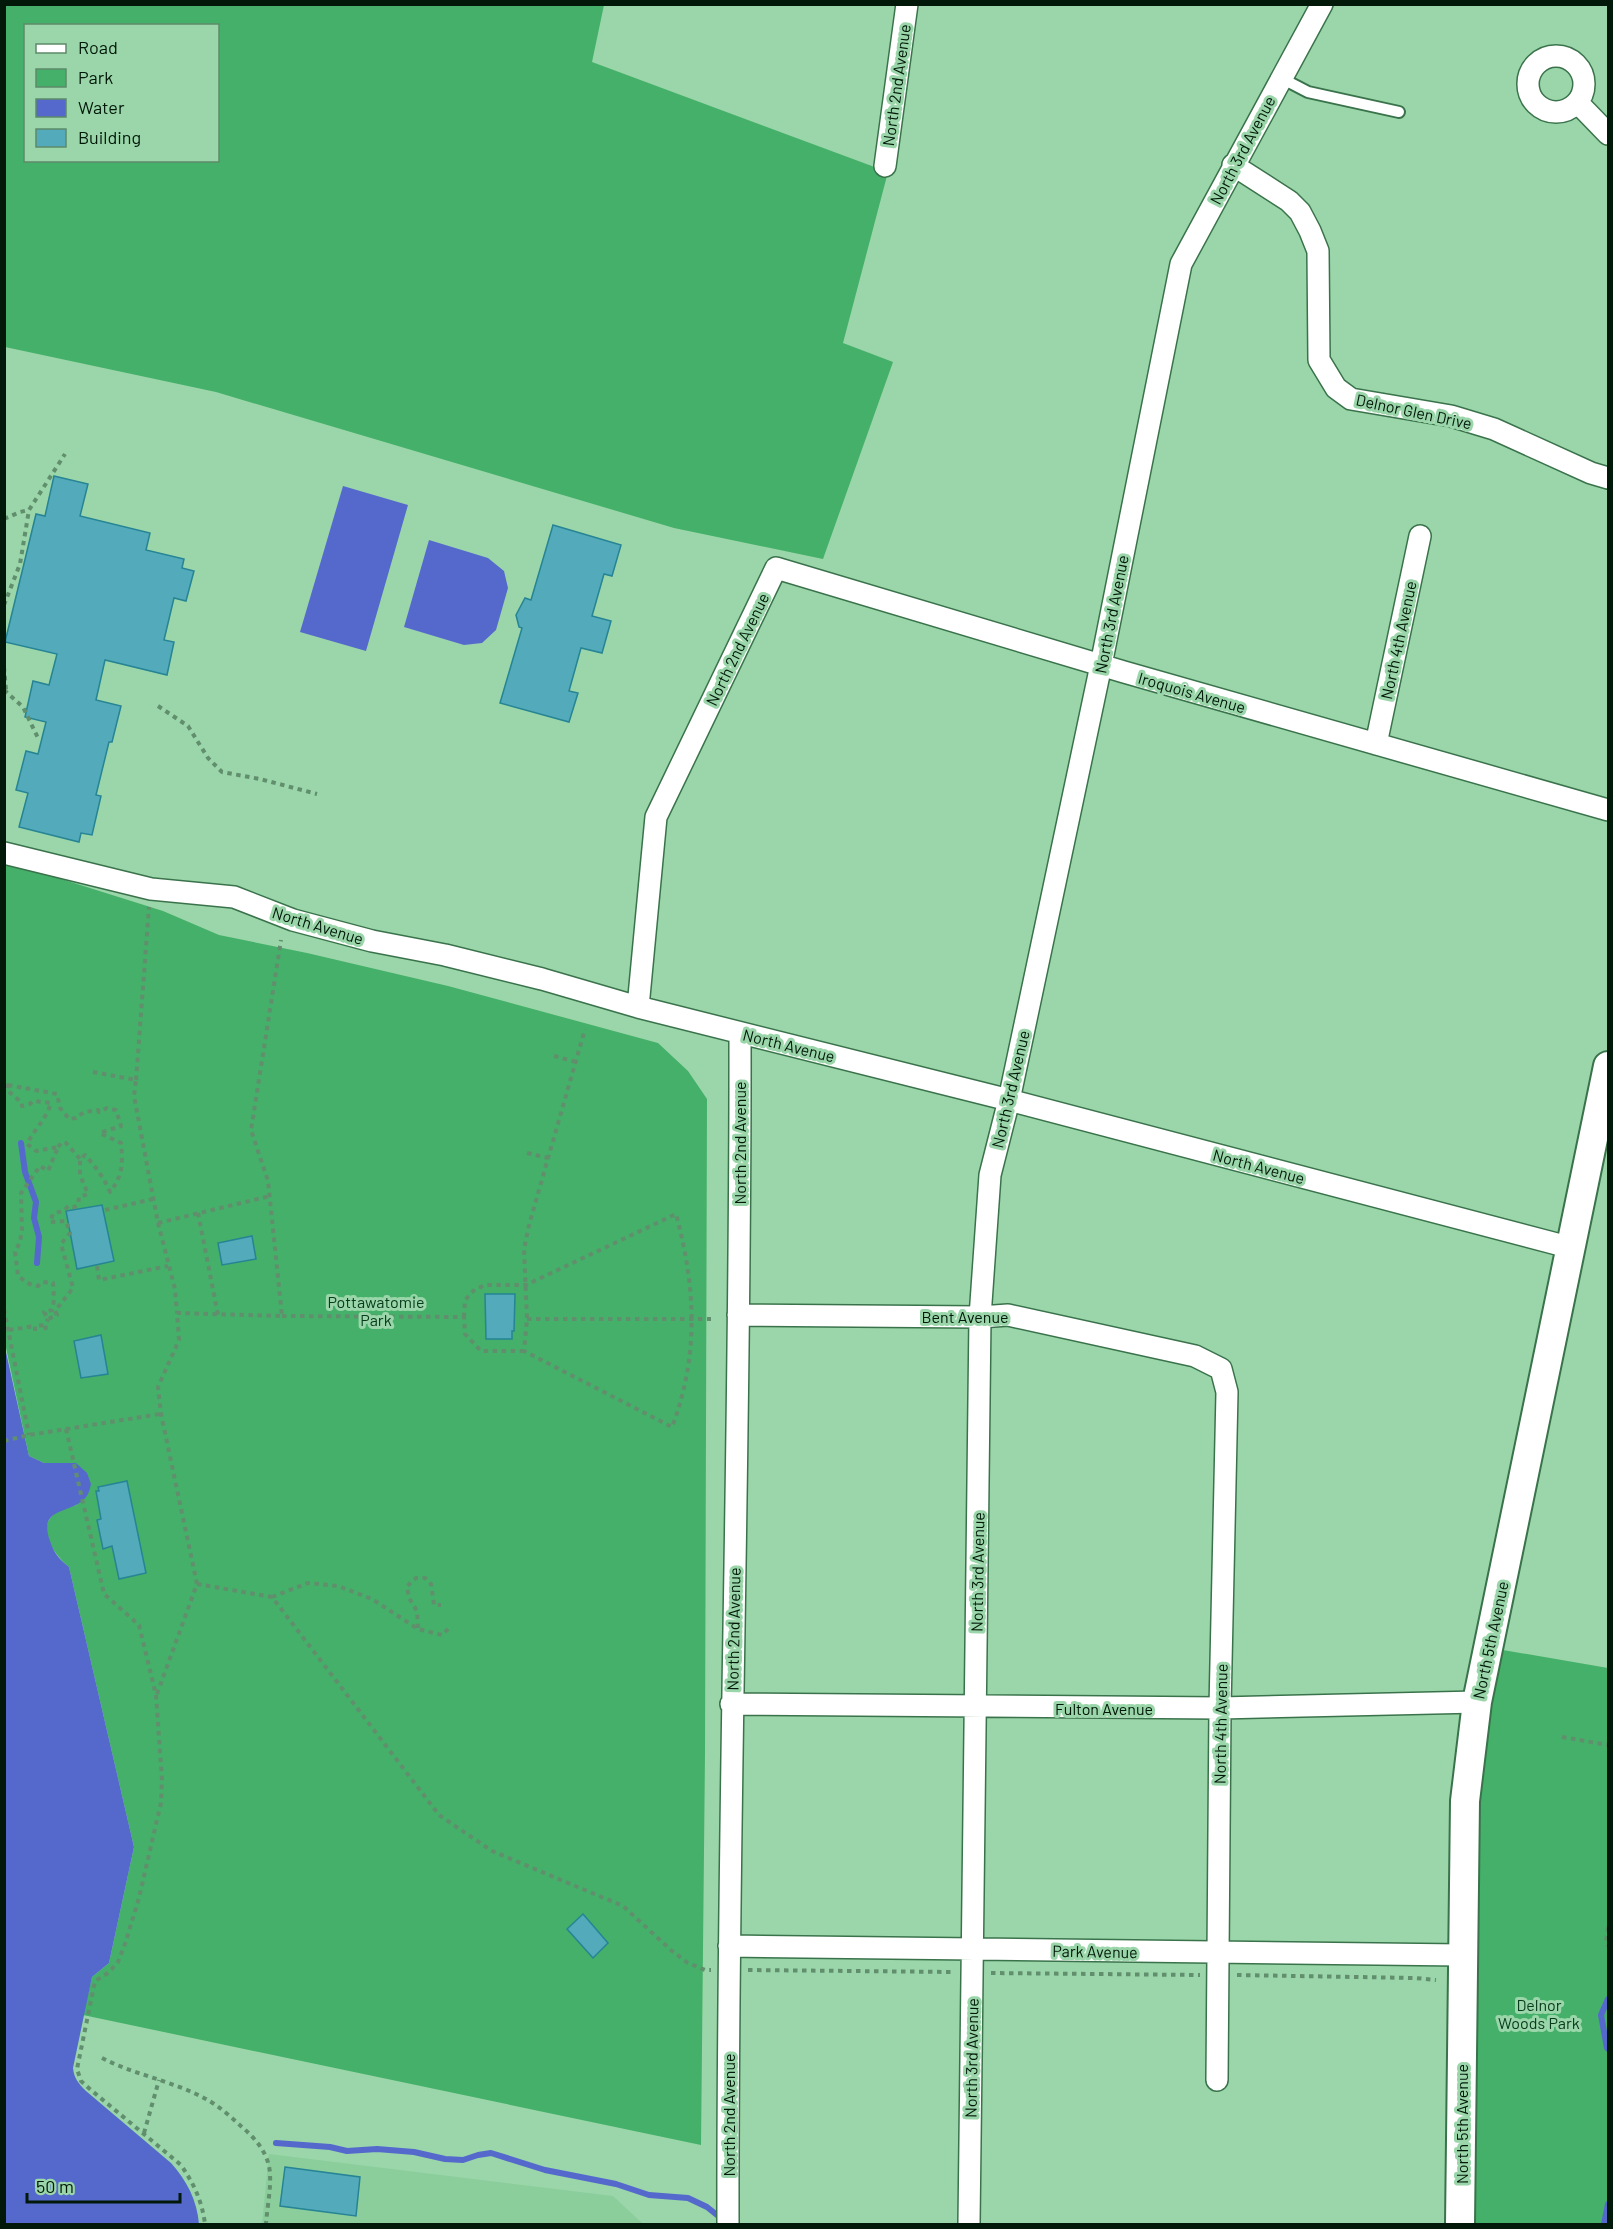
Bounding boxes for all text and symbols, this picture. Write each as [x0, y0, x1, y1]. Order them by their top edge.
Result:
street label: North 2nd Avenue [878, 23, 914, 147]
legend [24, 24, 219, 162]
text: Road [78, 36, 118, 58]
text: Park [78, 66, 113, 88]
street label: North 3rd Avenue [1205, 93, 1279, 207]
text: Water [78, 96, 125, 118]
text: Building [78, 126, 141, 148]
street label: Delnor Glen Drive [1354, 389, 1474, 433]
street label: North 3rd Avenue [1090, 553, 1132, 675]
street label: North 4th Avenue [1376, 579, 1420, 701]
street label: North 2nd Avenue [701, 590, 773, 708]
street label: Iroquois Avenue [1136, 668, 1248, 716]
street label: North Avenue [270, 902, 366, 948]
street label: North Avenue [741, 1024, 837, 1066]
street label: North 3rd Avenue [987, 1028, 1033, 1150]
street label: North 2nd Avenue [730, 1081, 749, 1205]
street label: North Avenue [1211, 1145, 1307, 1187]
park label: Pottawatomie Park [327, 1292, 425, 1329]
street label: Bent Avenue [921, 1307, 1009, 1326]
street label: North 3rd Avenue [966, 1512, 988, 1632]
street label: North 2nd Avenue [722, 1567, 744, 1691]
street label: North 5th Avenue [1468, 1579, 1512, 1701]
street label: North 4th Avenue [1209, 1664, 1231, 1784]
street label: Fulton Avenue [1055, 1699, 1153, 1718]
street label: Park Avenue [1052, 1941, 1138, 1961]
park label: Delnor Woods Park [1498, 1995, 1580, 2032]
street label: North 3rd Avenue [960, 1998, 982, 2118]
street label: North 2nd Avenue [719, 2053, 738, 2177]
street label: North 5th Avenue [1452, 2064, 1471, 2184]
scale bar [27, 2166, 180, 2204]
text: 50 m [36, 2175, 74, 2197]

